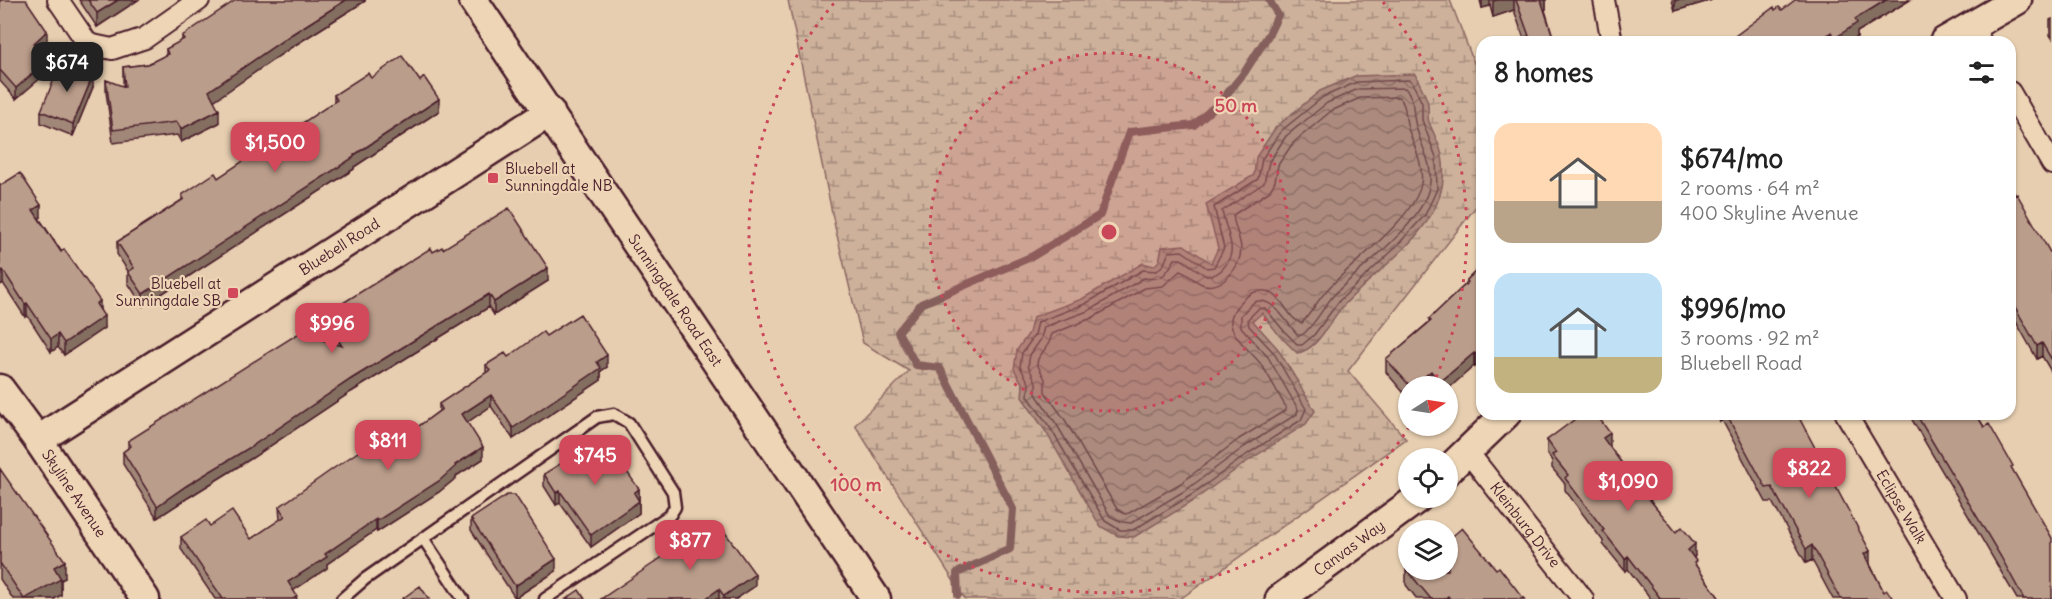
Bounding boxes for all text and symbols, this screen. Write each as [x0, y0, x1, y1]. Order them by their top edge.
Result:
pin: $674 [31, 42, 103, 93]
text: $674 [45, 49, 89, 74]
text: 8 homes [1494, 56, 1593, 89]
icon: filters [1965, 56, 1998, 89]
text: 50 m [1215, 94, 1257, 117]
pin: $1,500 [226, 122, 324, 173]
text: $1,500 [245, 129, 305, 154]
text: $674/mo [1680, 142, 1783, 175]
icon: home [1542, 147, 1614, 219]
place label: Bluebell at Sunningdale NB [505, 159, 613, 195]
marker: Bluebell at Sunningdale NB [486, 171, 500, 185]
text: 2 rooms · 64 m² [1680, 175, 1820, 200]
text: 400 Skyline Avenue [1680, 200, 1858, 225]
street label: Bluebell Road [295, 214, 383, 279]
centre of rings [1099, 222, 1119, 242]
street label: Sunningdale Road East [624, 230, 727, 370]
place label: Bluebell at Sunningdale SB [116, 274, 221, 310]
marker: Bluebell at Sunningdale SB [226, 286, 240, 300]
text: $996/mo [1680, 292, 1786, 325]
icon: home [1542, 297, 1614, 369]
pin: $996 [296, 303, 368, 354]
text: $996 [309, 310, 355, 335]
text: 3 rooms · 92 m² [1680, 325, 1819, 350]
text: Bluebell Road [1680, 350, 1802, 375]
north arrow [1398, 376, 1458, 436]
map controls [1398, 376, 1458, 580]
pin: $811 [352, 420, 424, 471]
text: $811 [369, 427, 407, 452]
pin: $745 [559, 435, 631, 486]
text: $745 [573, 442, 617, 467]
street label: Skyline Avenue [38, 446, 111, 541]
button: locate [1398, 448, 1458, 508]
pin: $822 [1773, 448, 1845, 499]
text: $822 [1787, 455, 1831, 480]
pin: $1,090 [1579, 461, 1677, 512]
street label: Eclipse Walk [1872, 466, 1931, 547]
text: $1,090 [1598, 468, 1658, 493]
text: 100 m [831, 473, 882, 496]
street label: Kleinburg Drive [1486, 478, 1565, 571]
street label: Canvas Way [1310, 516, 1388, 580]
pin: $877 [654, 520, 726, 571]
button: layers [1398, 520, 1458, 580]
text: $877 [669, 527, 711, 552]

